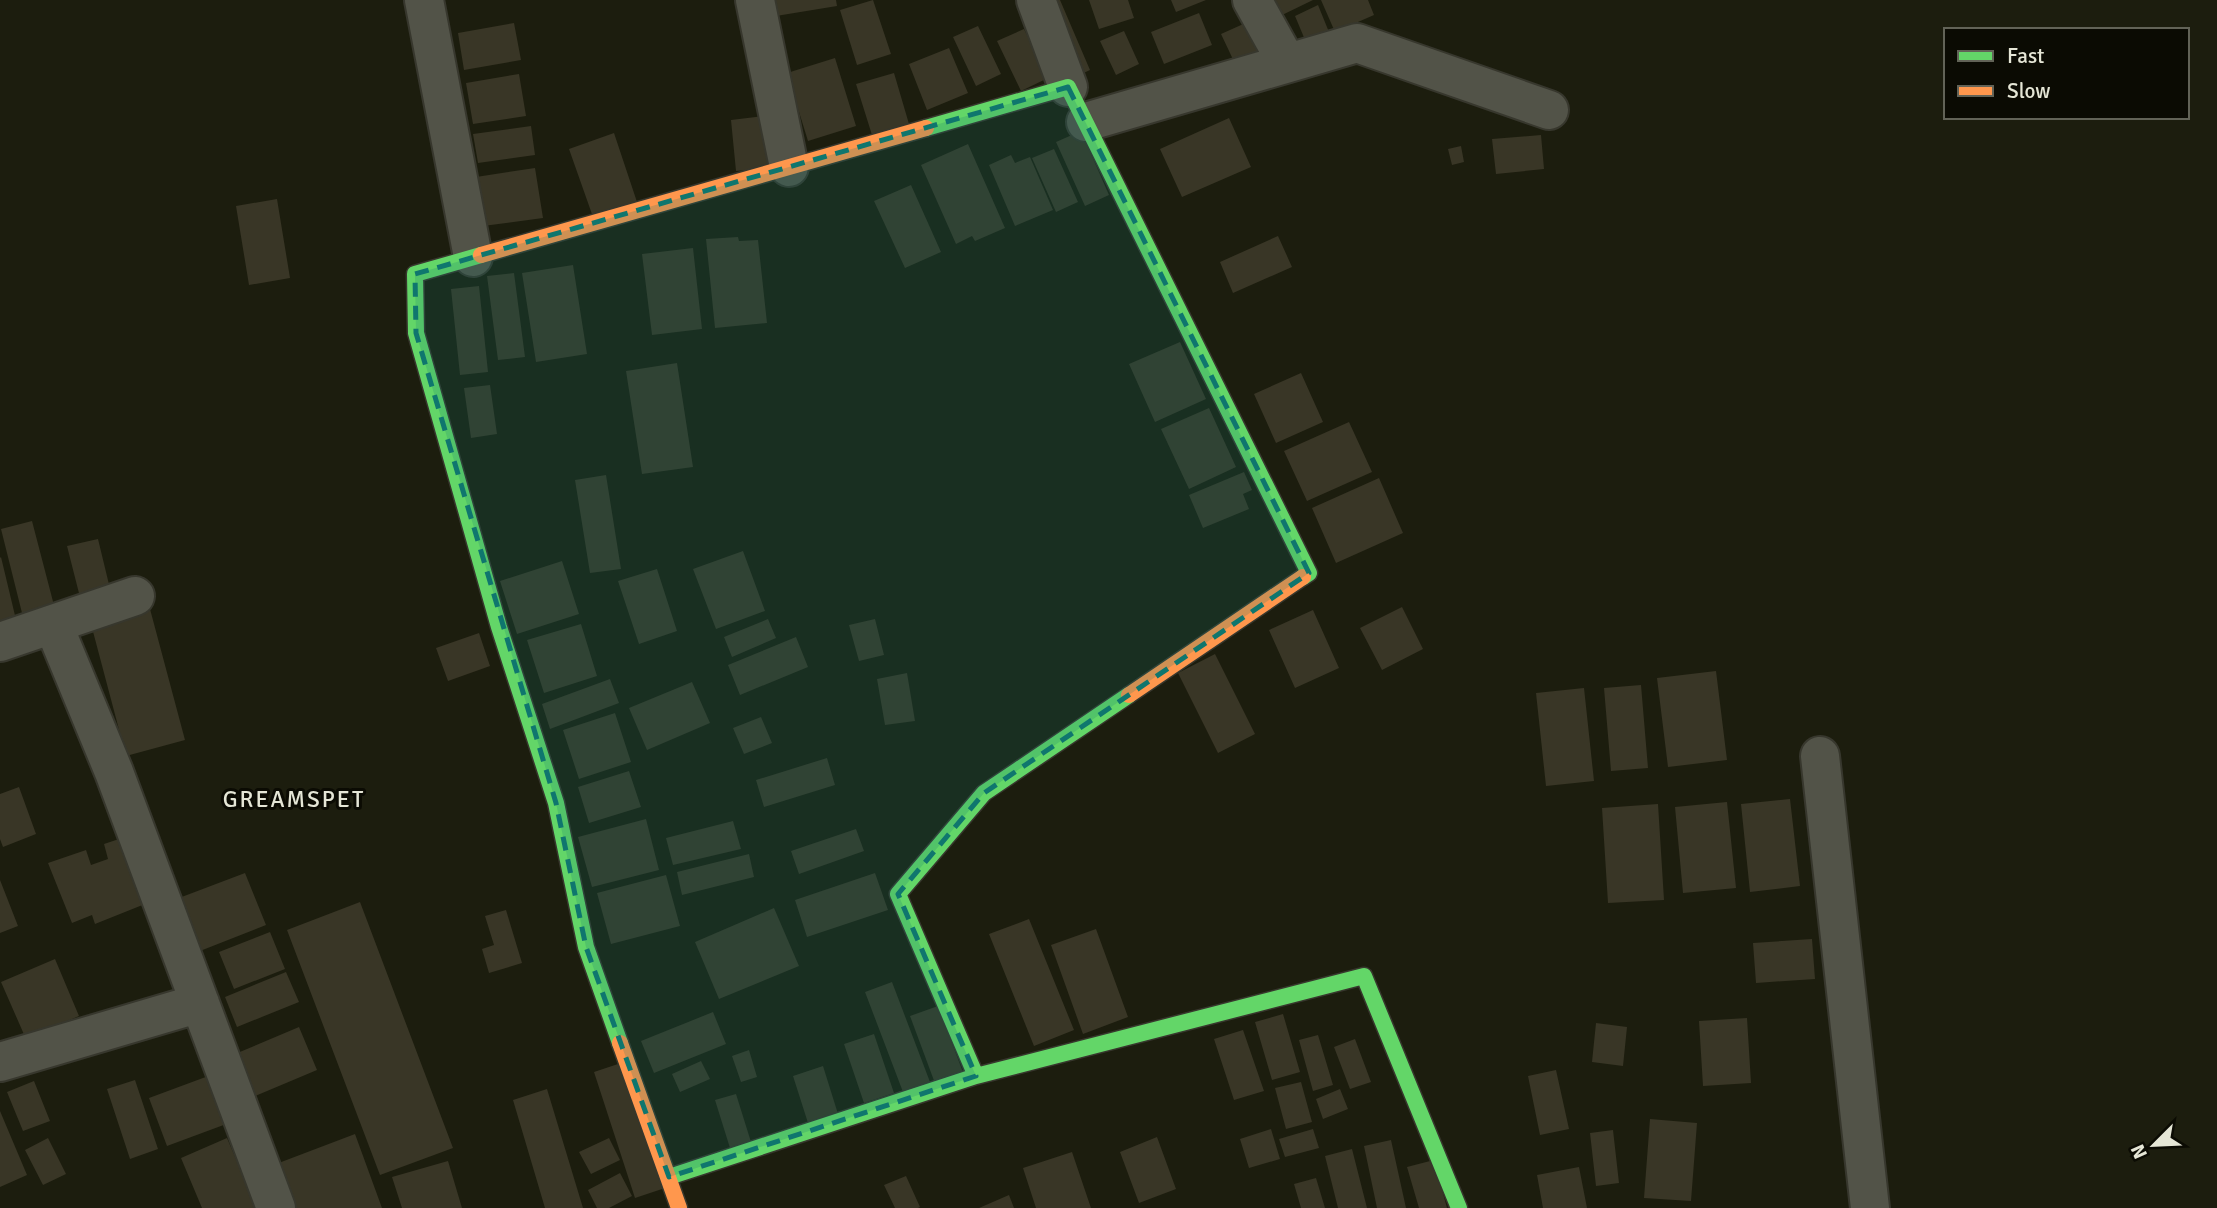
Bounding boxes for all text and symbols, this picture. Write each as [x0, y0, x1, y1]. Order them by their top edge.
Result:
legend [1944, 28, 2189, 119]
text: Fast [2007, 43, 2044, 69]
text: Slow [2007, 78, 2051, 104]
district label: GREAMSPET [223, 785, 365, 814]
north arrow [2119, 1110, 2189, 1180]
text: N [2126, 1141, 2153, 1162]

